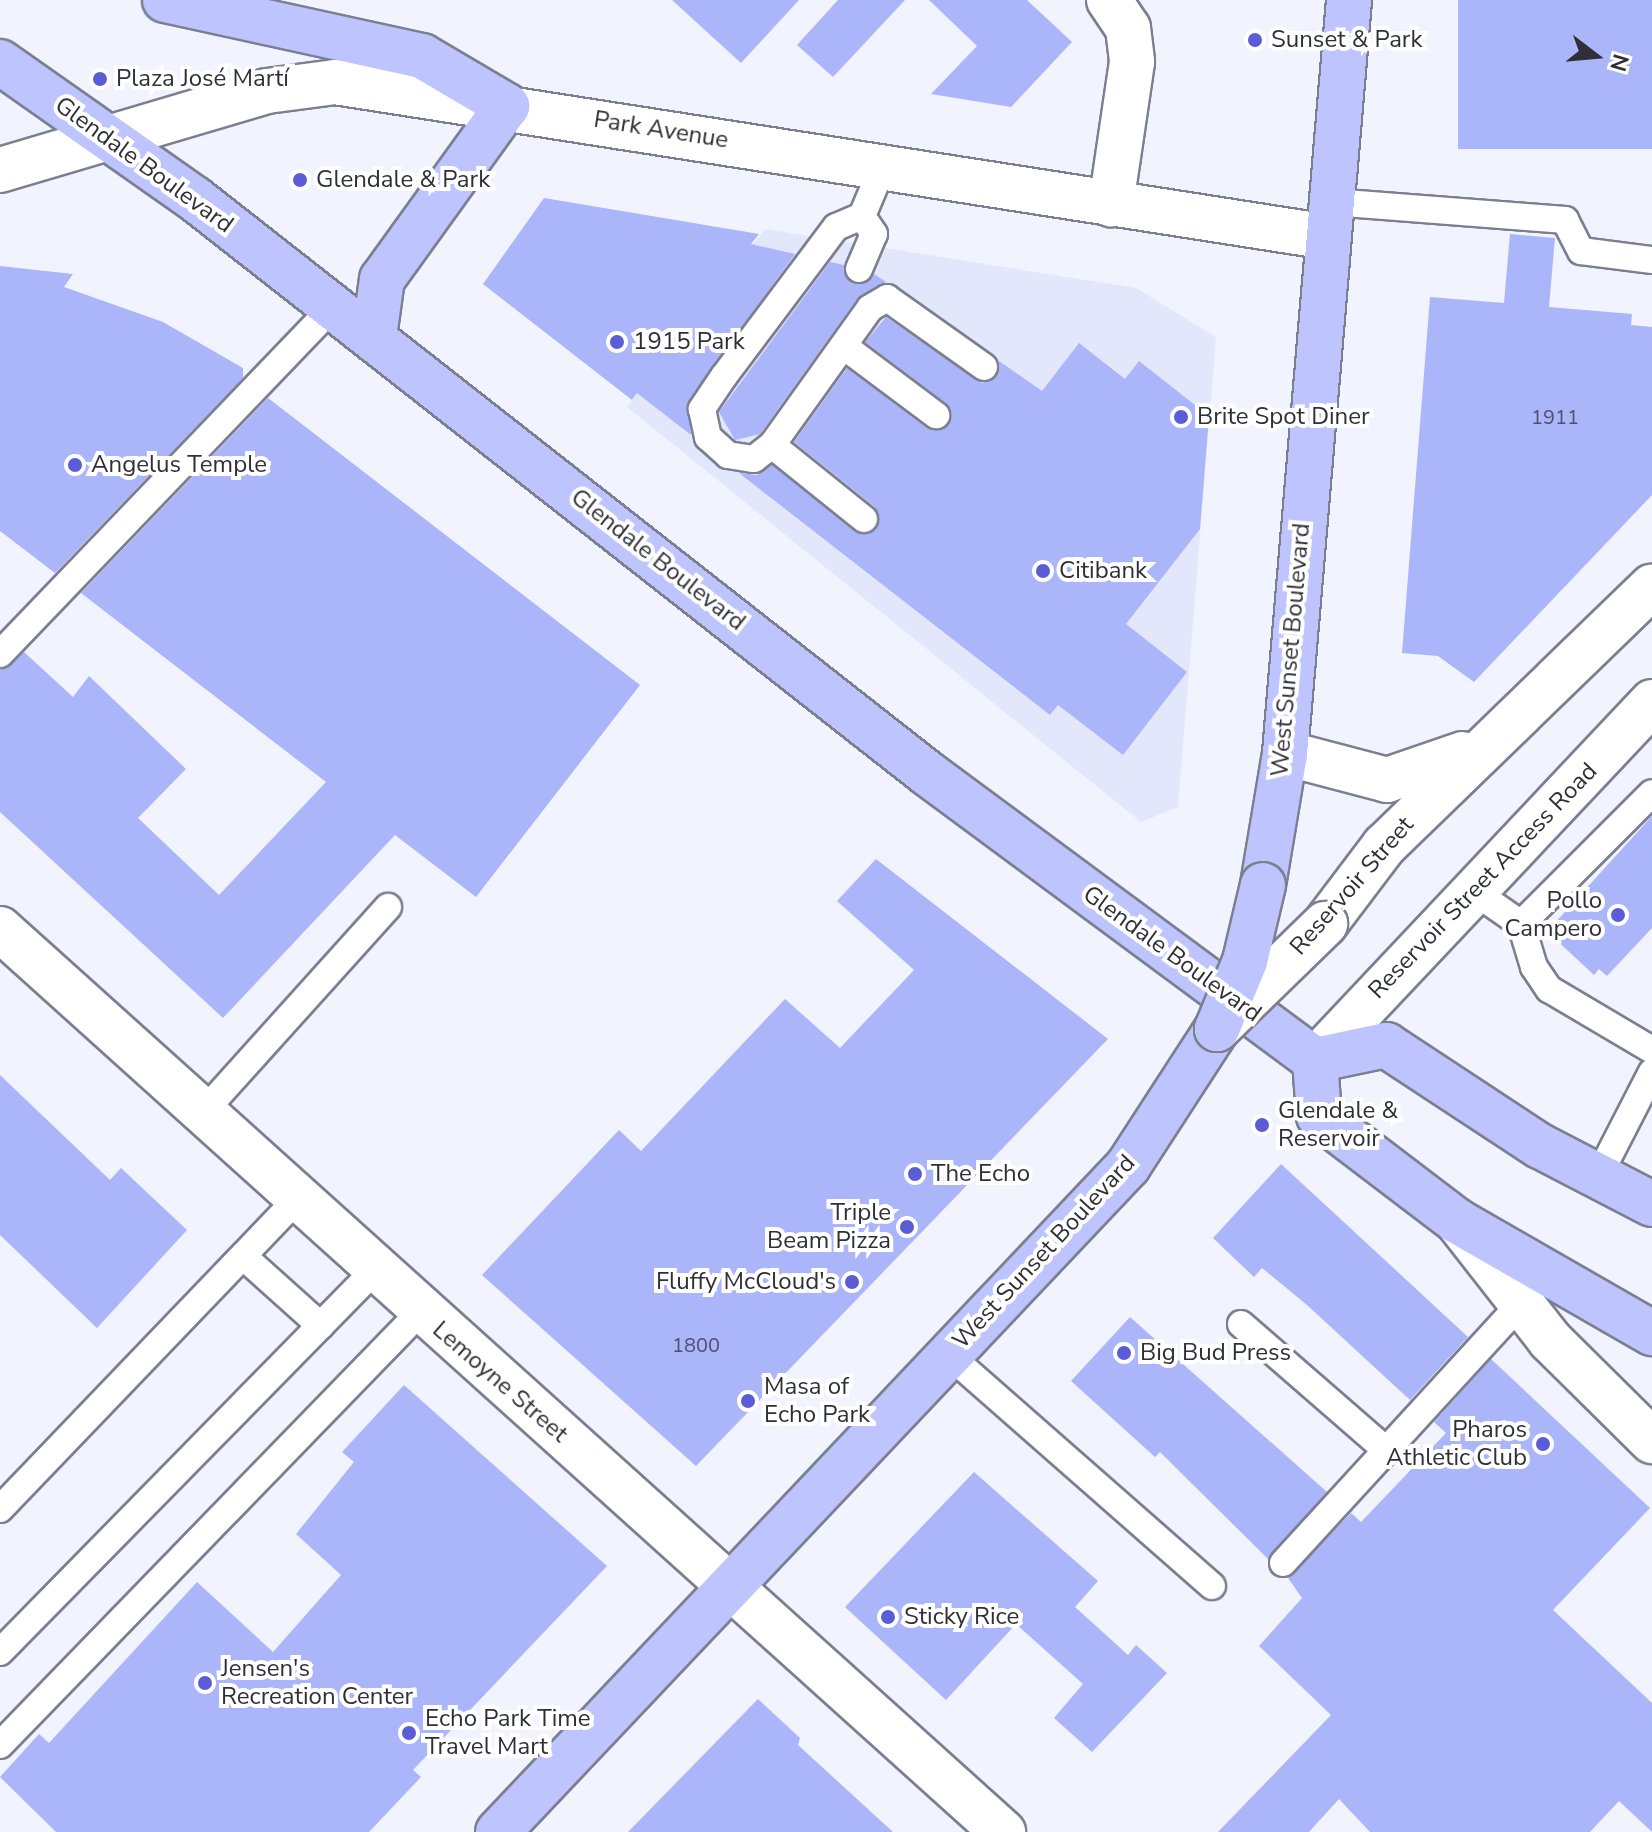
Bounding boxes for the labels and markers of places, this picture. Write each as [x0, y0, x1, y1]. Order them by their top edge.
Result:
place label: Sunset & Park [1271, 26, 1422, 54]
marker: Sunset & Park [1246, 31, 1264, 49]
place label: Plaza José Martí [116, 65, 289, 93]
marker: Plaza José Martí [91, 70, 109, 88]
place label: Glendale & Park [316, 166, 490, 194]
marker: Glendale & Park [291, 171, 309, 189]
place label: 1915 Park [633, 328, 745, 356]
marker: 1915 Park [608, 333, 626, 351]
place label: Brite Spot Diner [1197, 403, 1370, 431]
marker: Brite Spot Diner [1172, 408, 1190, 426]
place label: Angelus Temple [91, 451, 267, 479]
marker: Angelus Temple [66, 456, 84, 474]
place label: Citibank [1059, 557, 1147, 585]
marker: Citibank [1034, 562, 1052, 580]
place label: Pollo Campero [1504, 887, 1602, 943]
marker: Pollo Campero [1609, 906, 1627, 924]
place label: Glendale & Reservoir [1278, 1097, 1398, 1153]
marker: Glendale & Reservoir [1253, 1116, 1271, 1134]
place label: The Echo [931, 1160, 1030, 1188]
marker: The Echo [906, 1165, 924, 1183]
place label: Triple Beam Pizza [767, 1199, 891, 1255]
marker: Triple Beam Pizza [898, 1218, 916, 1236]
place label: Fluffy McCloud's [656, 1268, 836, 1296]
marker: Fluffy McCloud's [843, 1273, 861, 1291]
place label: Big Bud Press [1140, 1339, 1291, 1367]
marker: Big Bud Press [1115, 1344, 1133, 1362]
place label: Masa of Echo Park [764, 1373, 870, 1429]
marker: Masa of Echo Park [739, 1392, 757, 1410]
place label: Pharos Athletic Club [1386, 1416, 1527, 1472]
marker: Pharos Athletic Club [1534, 1435, 1552, 1453]
place label: Sticky Rice [904, 1603, 1019, 1631]
marker: Sticky Rice [879, 1608, 897, 1626]
place label: Jensen's Recreation Center [221, 1655, 413, 1711]
marker: Jensen's Recreation Center [196, 1674, 214, 1692]
place label: Echo Park Time Travel Mart [425, 1705, 591, 1761]
marker: Echo Park Time Travel Mart [400, 1724, 418, 1742]

